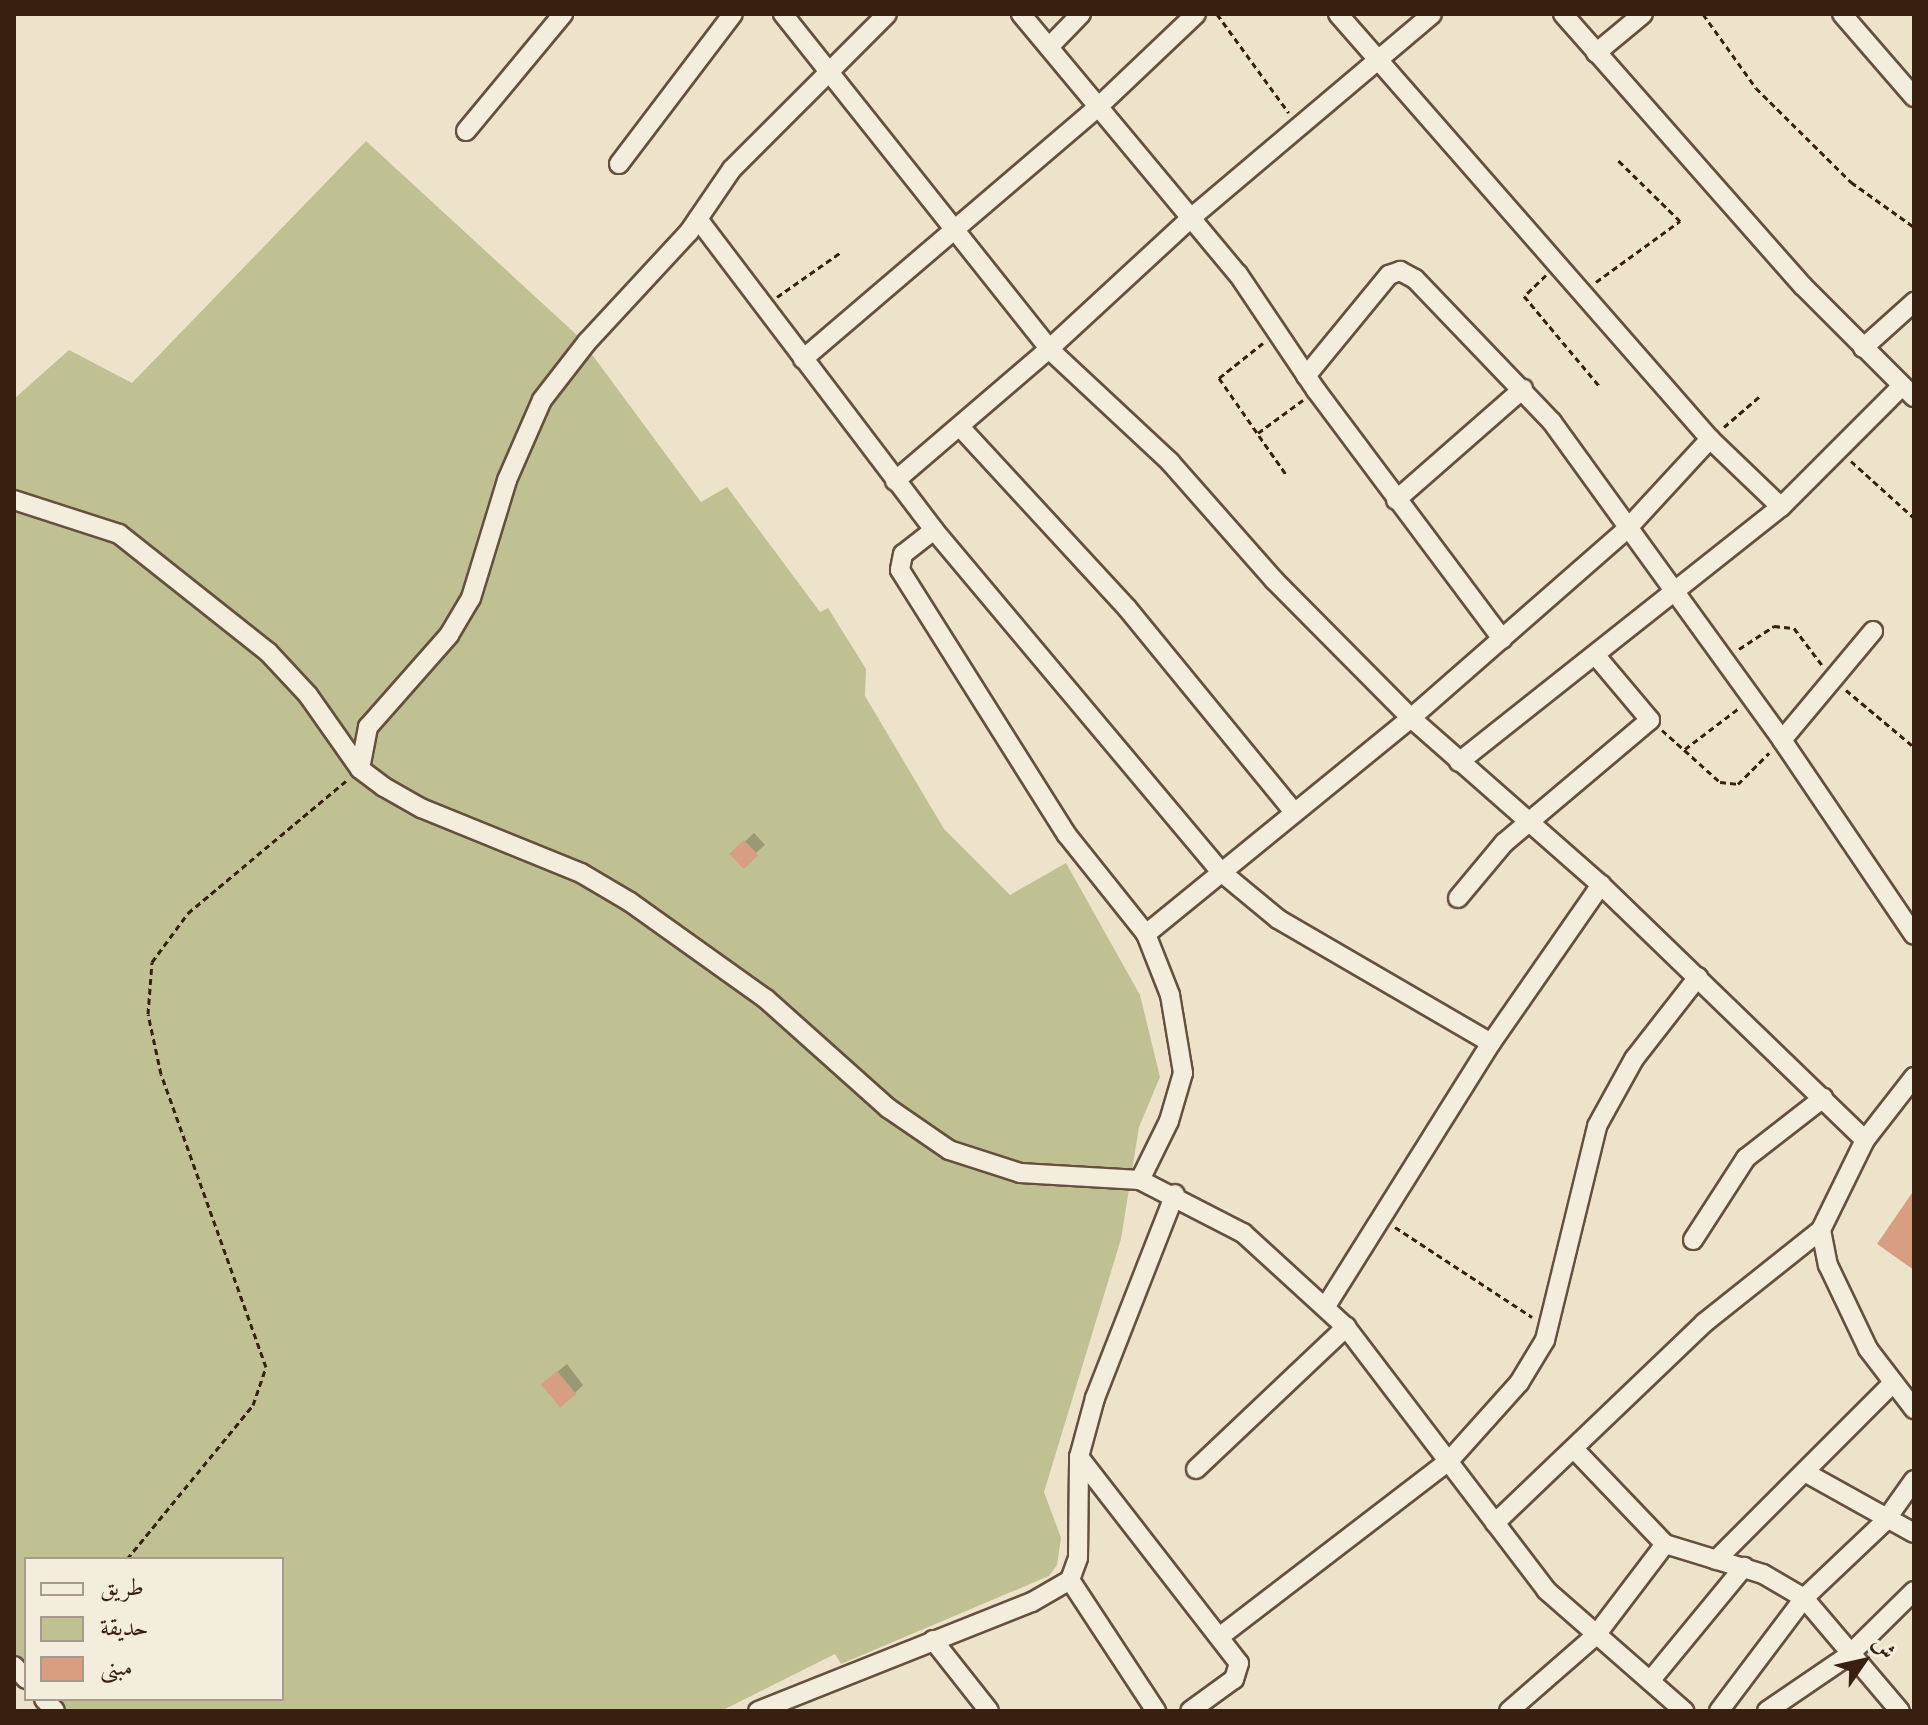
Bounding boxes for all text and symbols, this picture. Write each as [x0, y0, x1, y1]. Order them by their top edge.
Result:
legend [24, 1557, 284, 1701]
text: طريق [100, 1572, 144, 1602]
text: حديقة [100, 1612, 149, 1642]
north arrow [1824, 1621, 1904, 1701]
text: ش [1867, 1631, 1902, 1664]
text: مبنى [100, 1652, 133, 1682]

